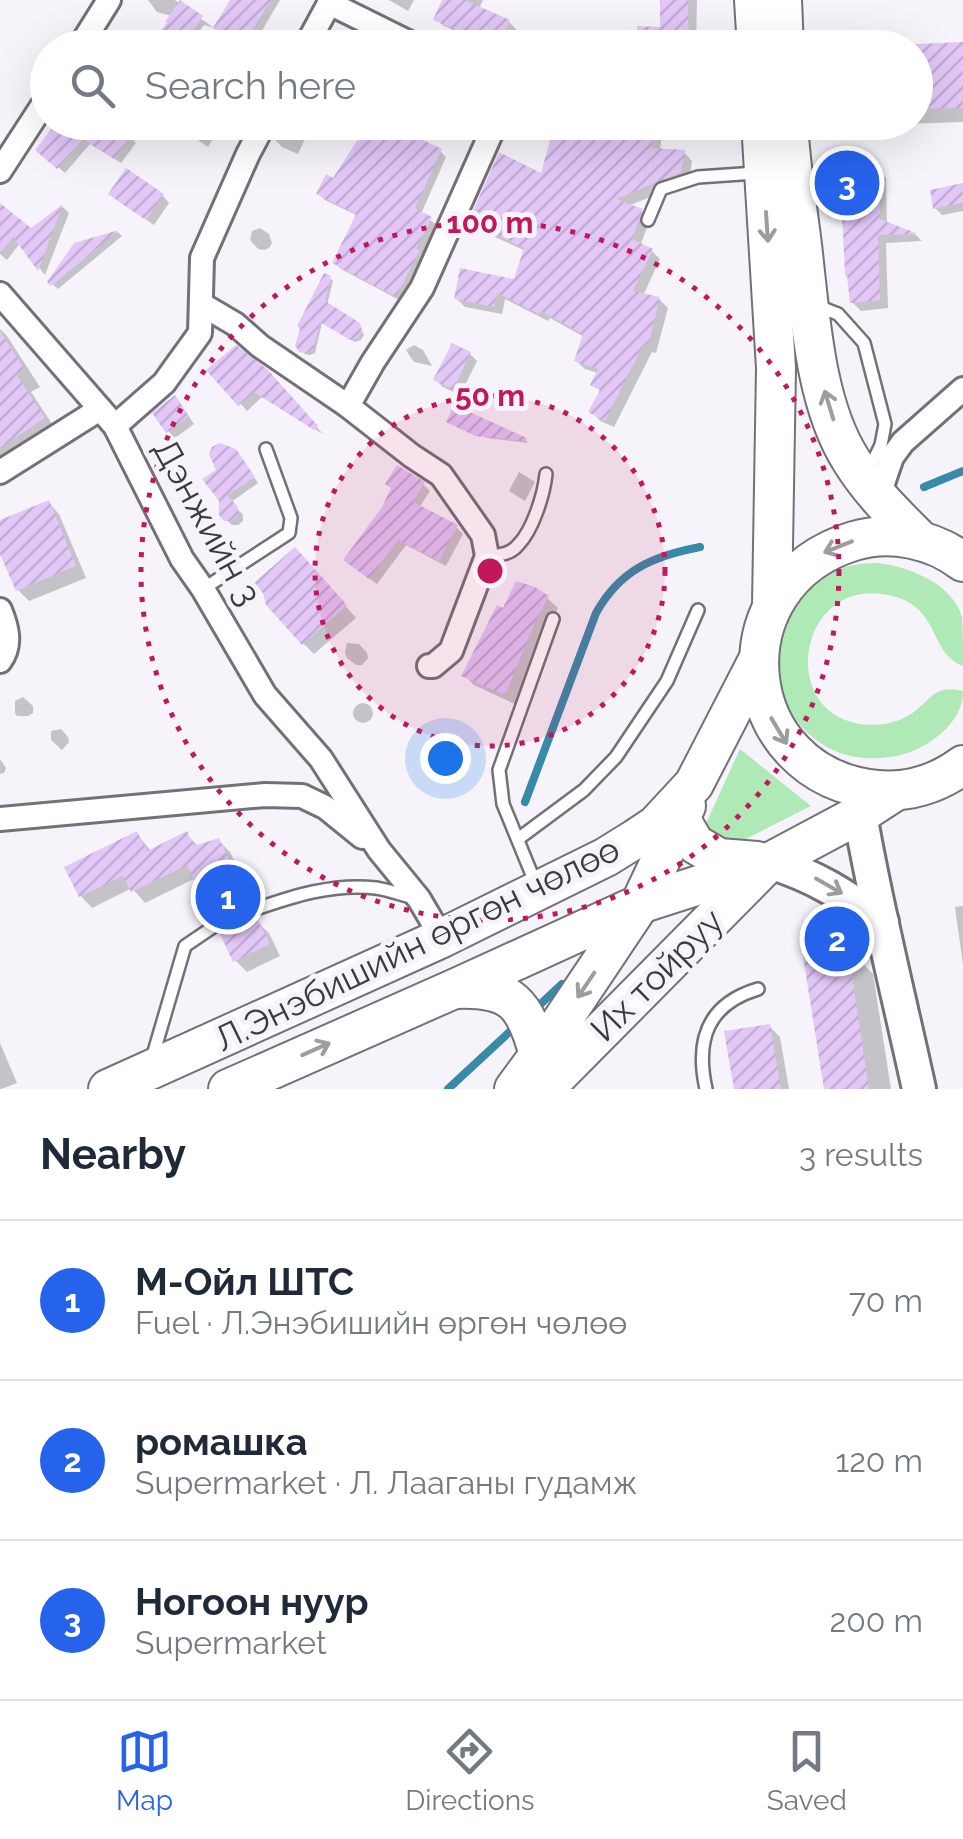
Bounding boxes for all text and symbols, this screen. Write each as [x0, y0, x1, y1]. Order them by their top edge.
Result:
search box [30, 30, 933, 140]
icon: search [65, 58, 120, 113]
text: Search here [145, 63, 356, 108]
pin: 3 [814, 146, 880, 220]
text: 100 m [447, 205, 533, 240]
one-way arrow [758, 211, 777, 243]
text: 50 m [455, 378, 525, 413]
one-way arrow [818, 389, 836, 421]
street label: Дэнжийн 3 [145, 432, 270, 612]
one-way arrow [823, 539, 854, 557]
centre of rings [472, 553, 508, 589]
one-way arrow [769, 716, 789, 745]
your location [420, 733, 471, 784]
street label: Л.Энэбишийн өргөн чөлөө [208, 828, 626, 1059]
pin: 1 [196, 860, 260, 934]
one-way arrow [814, 877, 843, 897]
street label: Их тойруу [582, 900, 731, 1049]
pin: 2 [804, 902, 870, 976]
one-way arrow [576, 971, 597, 999]
one-way arrow [300, 1039, 331, 1057]
text: Nearby [40, 1130, 186, 1179]
text: 3 results [799, 1136, 923, 1173]
text: М-Ойл ШТС [135, 1259, 354, 1304]
text: 1 [65, 1282, 80, 1319]
text: 70 m [849, 1282, 923, 1319]
text: Fuel · Л.Энэбишийн өргөн чөлөө [135, 1304, 627, 1341]
text: ромашка [135, 1419, 308, 1464]
text: 2 [63, 1442, 82, 1479]
text: 120 m [835, 1442, 923, 1479]
text: Supermarket · Л. Лааганы гудамж [135, 1464, 638, 1501]
text: Ногоон нуур [135, 1579, 369, 1624]
text: 3 [64, 1602, 81, 1639]
text: 200 m [830, 1602, 923, 1639]
text: Supermarket [135, 1624, 327, 1661]
tab: Map [116, 1724, 173, 1817]
tab: Directions [405, 1724, 535, 1817]
tab: Saved [767, 1724, 847, 1817]

